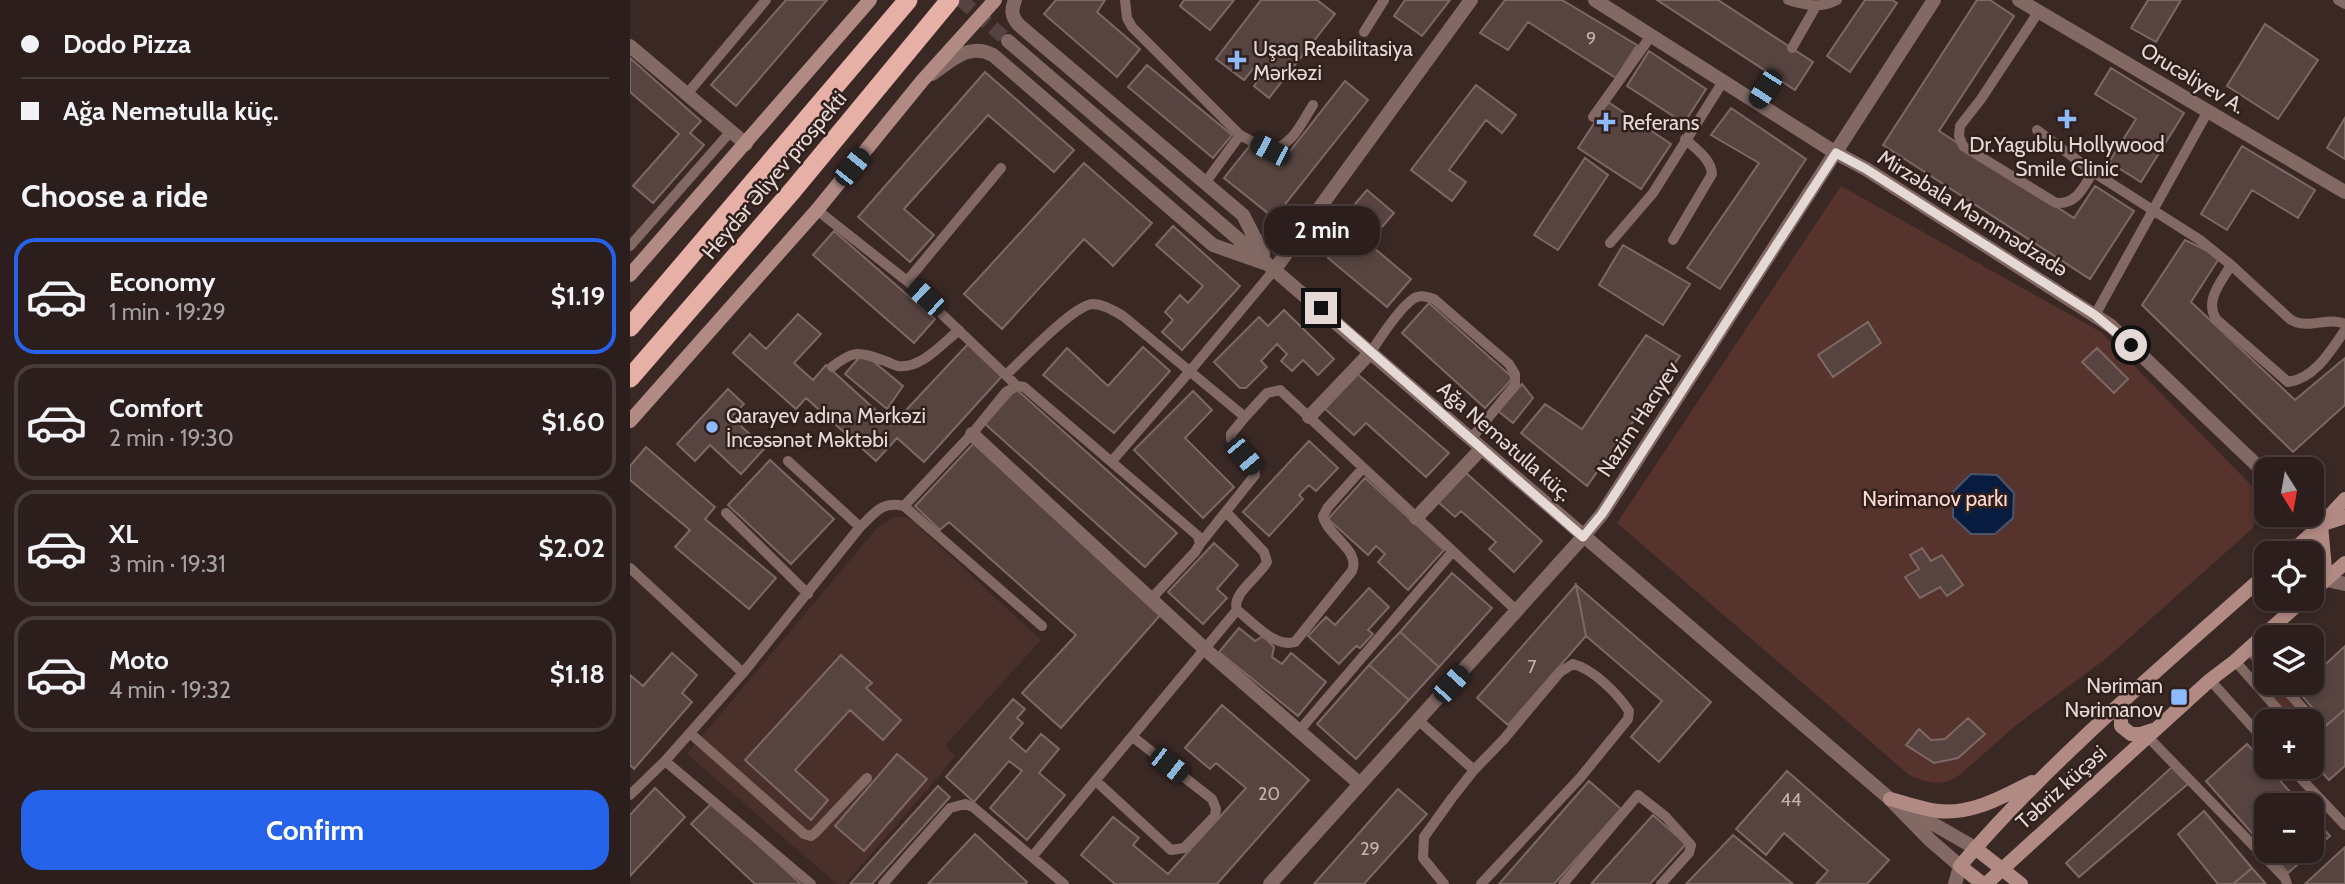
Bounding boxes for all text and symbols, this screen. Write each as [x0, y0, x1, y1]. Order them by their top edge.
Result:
text: Dodo Pizza [63, 28, 191, 60]
house number: 9 [1586, 28, 1596, 50]
place label: Uşaq Reabilitasiya Mərkəzi [1253, 36, 1413, 85]
street label: Orucəliyev A. [2137, 37, 2249, 119]
marker: Uşaq Reabilitasiya Mərkəzi [1227, 50, 1247, 70]
car [1745, 66, 1786, 112]
street label: Heydər Əliyev prospekti [697, 86, 851, 264]
text: Ağa Nemətulla küç. [63, 95, 279, 127]
marker: Dr.Yagublu Hollywood Smile Clinic [2057, 109, 2077, 129]
place label: Referans [1622, 110, 1700, 135]
marker: Referans [1596, 112, 1616, 132]
car [1247, 131, 1294, 169]
place label: Dr.Yagublu Hollywood Smile Clinic [1969, 132, 2165, 181]
car [831, 144, 874, 190]
street label: Mirzəbala Məmmədzadə [1873, 144, 2073, 282]
text: Choose a ride [21, 176, 208, 215]
callout: 2 min [1263, 206, 1379, 256]
text: 2 min [1294, 216, 1350, 244]
icon: car [25, 265, 88, 328]
text: Economy [109, 266, 215, 298]
car [904, 276, 949, 320]
text: $1.19 [551, 280, 605, 312]
route end [1305, 292, 1337, 324]
text: 1 min · 19:29 [109, 298, 226, 326]
route start [2115, 329, 2147, 361]
street label: Nazim Hacıyev [1592, 356, 1685, 481]
street label: Ağa Nemətulla küç. [1433, 376, 1577, 506]
icon: car [25, 391, 88, 454]
text: Comfort [109, 392, 203, 424]
place label: Qarayev adına Mərkəzi İncəsənət Məktəbi [726, 403, 926, 452]
text: $1.60 [542, 406, 605, 438]
marker: Qarayev adına Mərkəzi İncəsənət Məktəbi [704, 419, 720, 435]
text: 2 min · 19:30 [109, 424, 234, 452]
car [1223, 433, 1266, 479]
north arrow [2254, 457, 2324, 527]
map controls [2254, 457, 2324, 863]
park label: Nərimanov parkı [1862, 486, 2008, 511]
icon: car [25, 517, 88, 580]
text: XL [109, 518, 138, 550]
text: $2.02 [539, 532, 605, 564]
button: locate [2254, 541, 2324, 611]
text: 3 min · 19:31 [109, 550, 226, 578]
button: layers [2254, 625, 2324, 695]
icon: car [25, 643, 88, 706]
text: Moto [109, 644, 169, 676]
house number: 7 [1527, 656, 1537, 678]
text: $1.18 [550, 658, 605, 690]
car [1430, 661, 1473, 707]
place label: Nəriman Nərimanov [2064, 673, 2164, 722]
text: 4 min · 19:32 [109, 676, 231, 704]
marker: Nəriman Nərimanov [2169, 687, 2189, 707]
button: + [2254, 709, 2324, 779]
street label: Təbriz küçəsi [2011, 740, 2111, 834]
car [1146, 744, 1193, 786]
house number: 20 [1258, 783, 1280, 805]
house number: 44 [1781, 789, 1801, 811]
button: Confirm [21, 790, 609, 870]
button: − [2254, 793, 2324, 863]
house number: 29 [1360, 838, 1380, 860]

